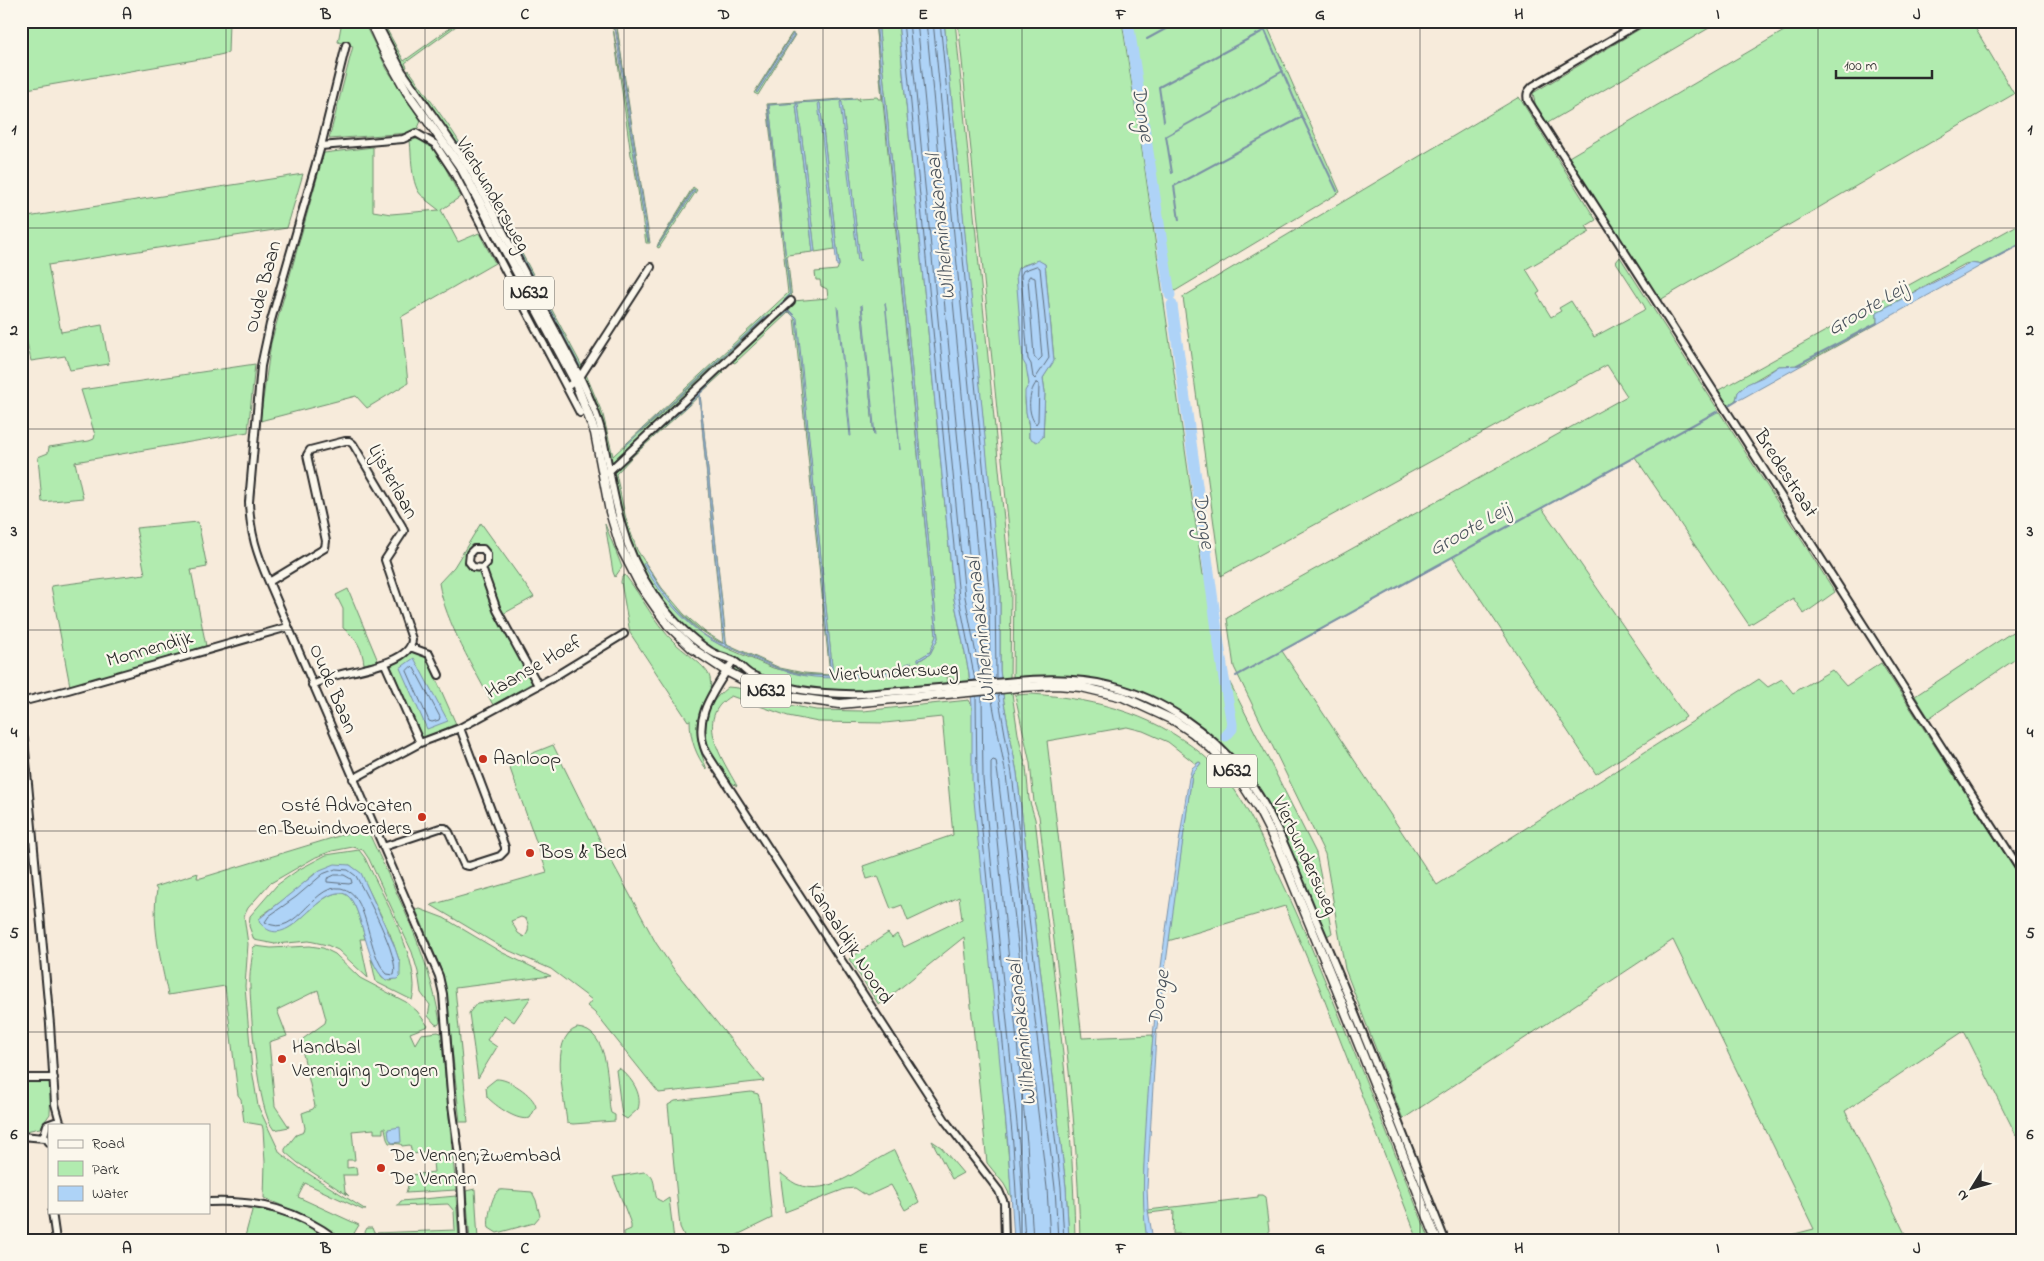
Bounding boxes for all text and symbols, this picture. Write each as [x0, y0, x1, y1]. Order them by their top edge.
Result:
text: A [122, 3, 132, 27]
text: B [320, 3, 332, 27]
text: C [521, 3, 530, 27]
text: D [717, 3, 730, 27]
text: E [918, 3, 928, 27]
text: F [1115, 3, 1127, 27]
text: G [1315, 3, 1325, 27]
text: H [1514, 3, 1524, 27]
text: I [1716, 3, 1720, 27]
text: J [1913, 3, 1921, 27]
scale bar [1836, 48, 1933, 80]
text: 100 m [1844, 55, 1877, 77]
water label: Donge [1122, 84, 1161, 146]
text: 1 [11, 118, 17, 142]
text: 1 [2027, 118, 2033, 142]
street label: Vierbundersweg [446, 131, 537, 258]
water label: Wilhelminakanaal [919, 150, 965, 301]
street label: Oude Baan [238, 237, 290, 336]
water label: Groote Leij [1822, 273, 1915, 344]
road number: N632 [504, 276, 554, 310]
text: 2 [9, 319, 18, 343]
text: 2 [2025, 319, 2034, 343]
street label: Bredestraat [1745, 423, 1825, 524]
street label: Lijsterlaan [359, 439, 425, 525]
water label: Donge [1183, 491, 1222, 552]
water label: Groote Leij [1424, 495, 1517, 565]
text: 3 [10, 520, 18, 544]
text: 3 [2026, 520, 2034, 544]
water label: Wilhelminakanaal [959, 553, 1005, 704]
street label: Monnendijk [103, 624, 197, 676]
street label: Haanse Hoef [480, 628, 588, 707]
street label: Oude Baan [300, 640, 364, 738]
street label: Vierbundersweg [828, 655, 959, 692]
road number: N632 [741, 674, 791, 708]
text: 4 [10, 721, 18, 745]
text: 4 [2026, 721, 2034, 745]
place label: Aanloop [493, 745, 561, 774]
marker: Aanloop [477, 753, 489, 765]
road number: N632 [1207, 754, 1257, 788]
street label: Vierbundersweg [1262, 791, 1344, 921]
place label: Osté Advocaten en Bewindvoerders [258, 792, 412, 844]
marker: Osté Advocaten en Bewindvoerders [416, 811, 428, 823]
place label: Bos & Bed [539, 839, 627, 868]
marker: Bos & Bed [524, 847, 536, 859]
street label: Kanaaldijk Noord [799, 878, 899, 1010]
text: 5 [9, 922, 19, 946]
text: 5 [2025, 922, 2035, 946]
water label: Wilhelminakanaal [1000, 956, 1046, 1107]
water label: Donge [1141, 967, 1180, 1028]
place label: Handbal Vereniging Dongen [291, 1034, 438, 1087]
marker: Handbal Vereniging Dongen [276, 1053, 288, 1065]
text: 6 [9, 1123, 18, 1147]
text: 6 [2025, 1123, 2034, 1147]
legend [48, 1124, 210, 1214]
text: Road [92, 1133, 125, 1155]
place label: De Vennen;Zwembad De Vennen [390, 1142, 561, 1194]
text: Park [92, 1159, 120, 1181]
marker: De Vennen;Zwembad De Vennen [375, 1162, 387, 1174]
north arrow [1946, 1164, 1996, 1214]
text: Water [92, 1183, 128, 1205]
text: N [1952, 1185, 1974, 1205]
text: A [122, 1237, 132, 1261]
text: B [320, 1237, 332, 1261]
text: C [521, 1237, 530, 1261]
text: D [717, 1237, 730, 1261]
text: E [918, 1237, 928, 1261]
text: F [1115, 1237, 1127, 1261]
text: G [1315, 1237, 1325, 1261]
text: H [1514, 1237, 1524, 1261]
text: I [1716, 1237, 1720, 1261]
text: J [1913, 1237, 1921, 1261]

